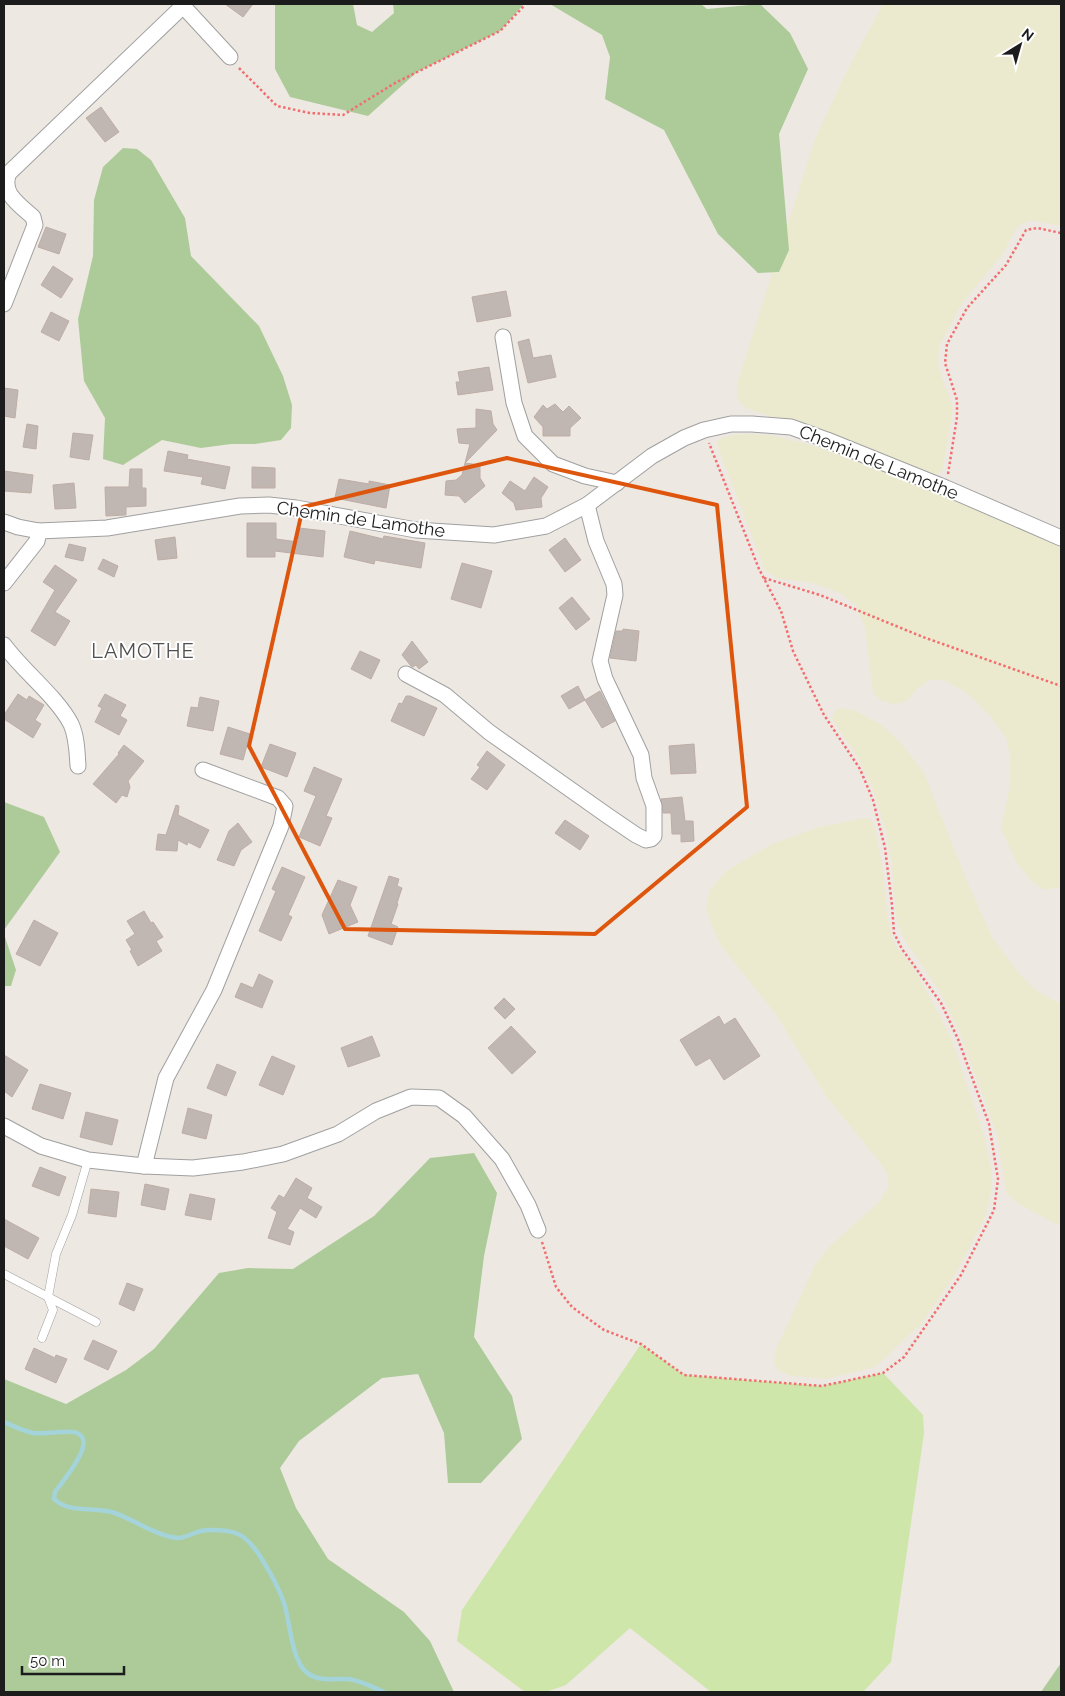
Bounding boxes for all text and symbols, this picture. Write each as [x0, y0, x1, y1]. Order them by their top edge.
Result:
north arrow [995, 20, 1045, 70]
text: N [1019, 25, 1037, 44]
street label: Chemin de Lamothe [796, 420, 962, 504]
street label: Chemin de Lamothe [275, 497, 447, 541]
district label: LAMOTHE [91, 639, 195, 663]
scale bar [22, 1644, 125, 1676]
text: 50 m [30, 1652, 65, 1670]

